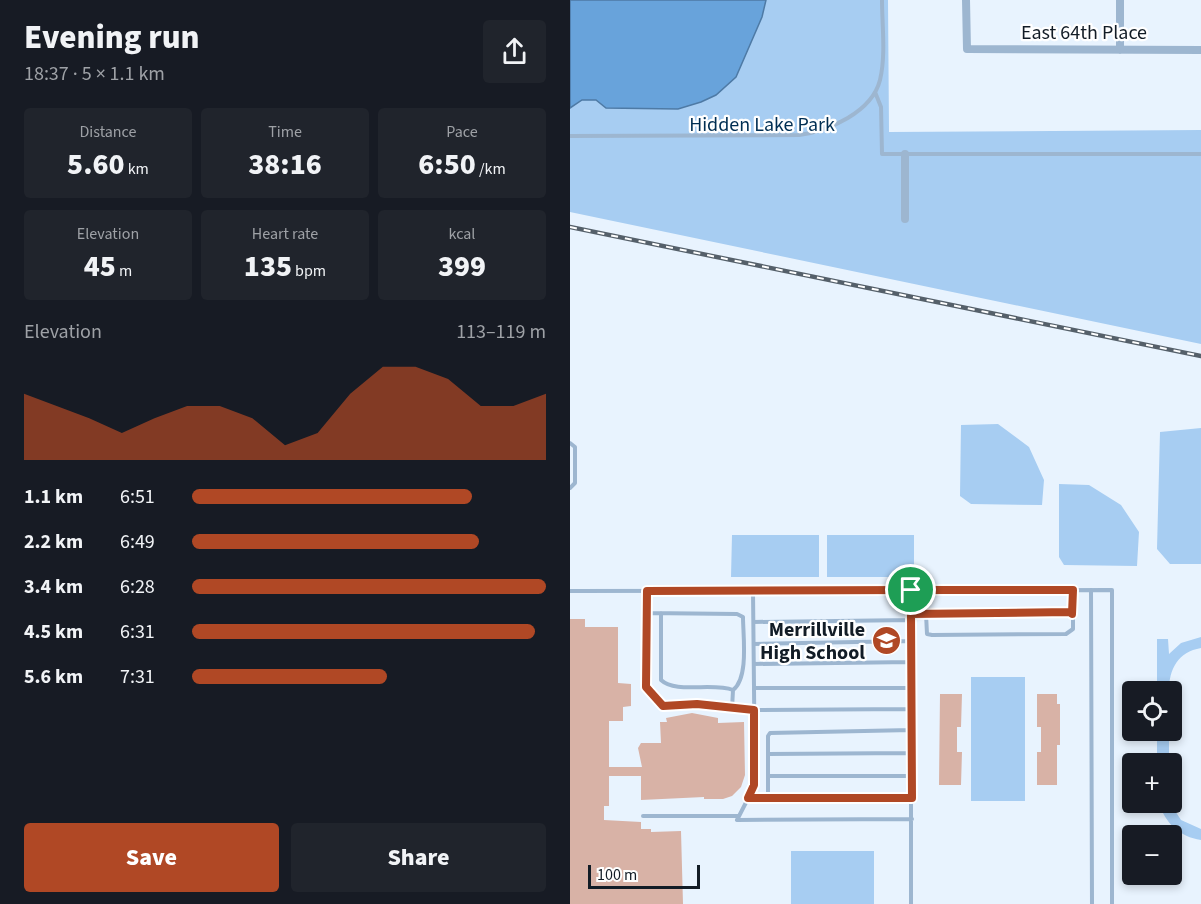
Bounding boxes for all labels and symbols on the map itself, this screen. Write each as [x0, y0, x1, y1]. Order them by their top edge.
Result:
street label: East 64th Place [1021, 19, 1147, 47]
park label: Hidden Lake Park [689, 111, 835, 139]
pin [885, 564, 936, 615]
place label: Merrillville High School [760, 616, 865, 667]
school or university icon: Merrillville High School [870, 625, 902, 657]
scale bar [588, 862, 700, 890]

